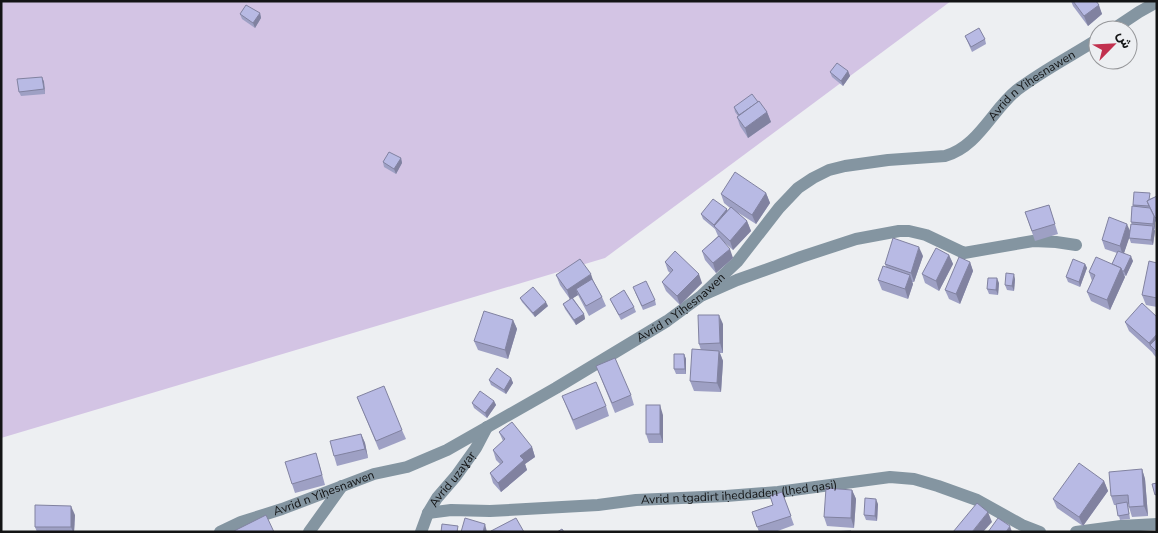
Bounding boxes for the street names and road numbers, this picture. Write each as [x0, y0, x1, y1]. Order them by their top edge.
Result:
street label: Avrid n Yiḥesnawen [984, 47, 1078, 124]
street label: Avrid n Yiḥesnawen [633, 269, 729, 346]
street label: Avrid uzaɣaṛ [425, 447, 480, 510]
street label: Avrid n Yiḥesnawen [271, 467, 377, 519]
street label: Avrid n tgadirt iḥeddaden (lḥed qasi) [640, 476, 838, 508]

